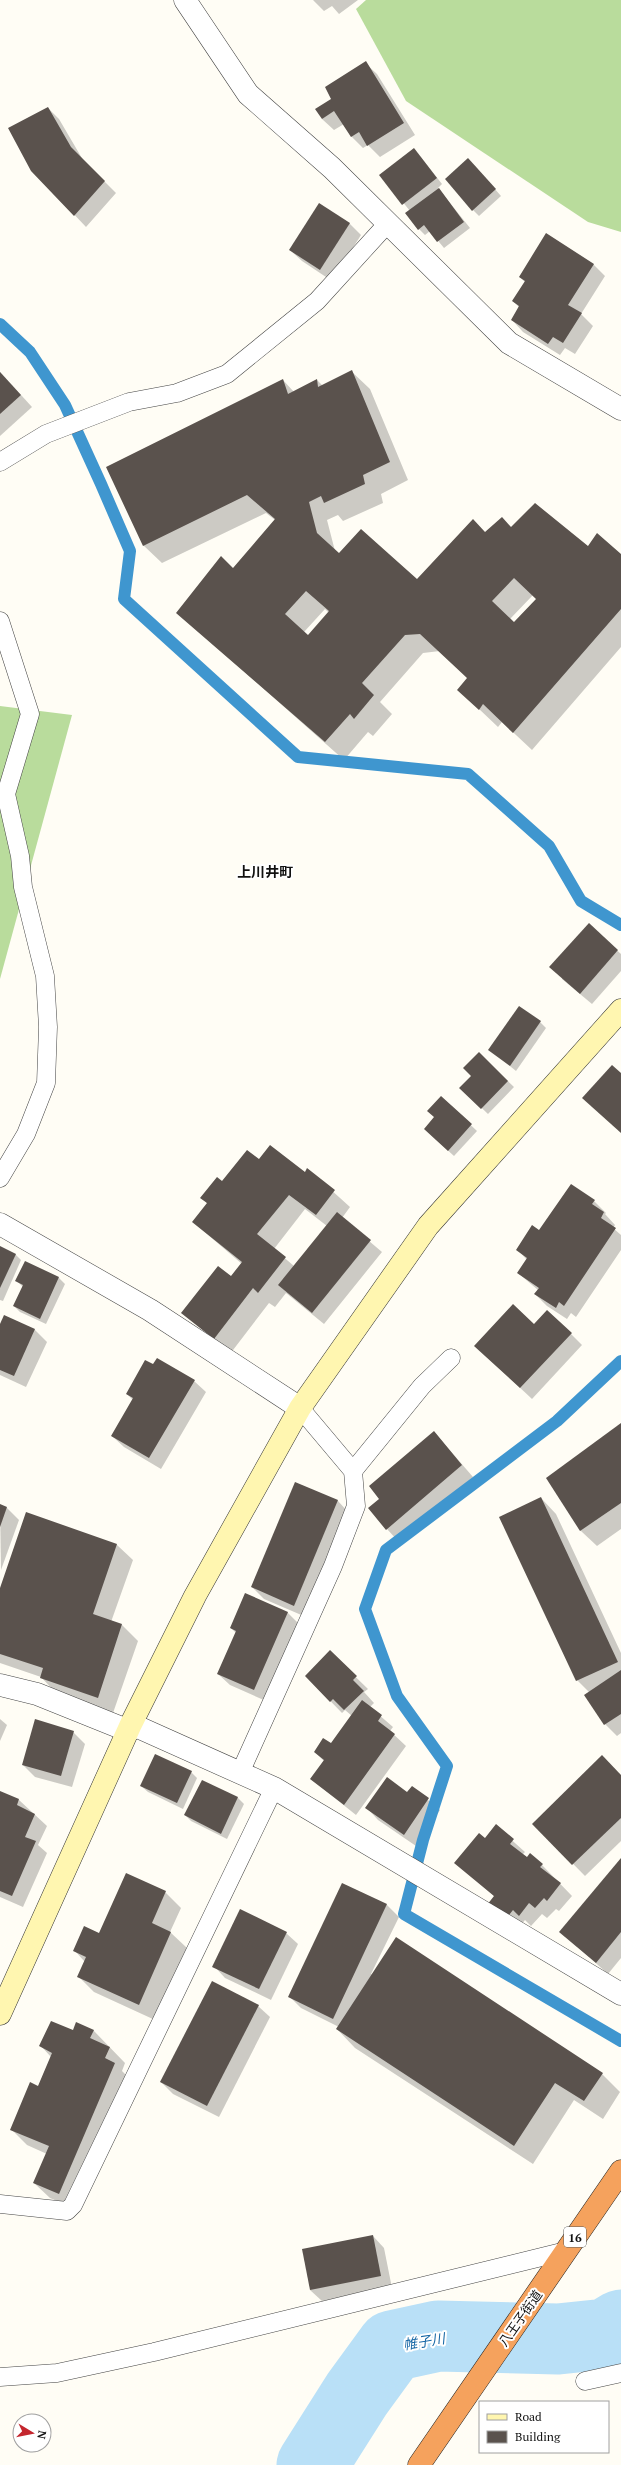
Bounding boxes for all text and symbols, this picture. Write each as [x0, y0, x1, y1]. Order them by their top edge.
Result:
district label: 上川井町 [237, 862, 293, 881]
road number: 16 [564, 2227, 586, 2247]
street label: 八王子街道 [494, 2286, 546, 2350]
water label: 帷子川 [402, 2328, 448, 2354]
legend [479, 2401, 609, 2453]
text: Road [515, 2409, 542, 2424]
north arrow [12, 2413, 52, 2453]
text: N [34, 2429, 49, 2441]
text: Building [515, 2429, 561, 2444]

